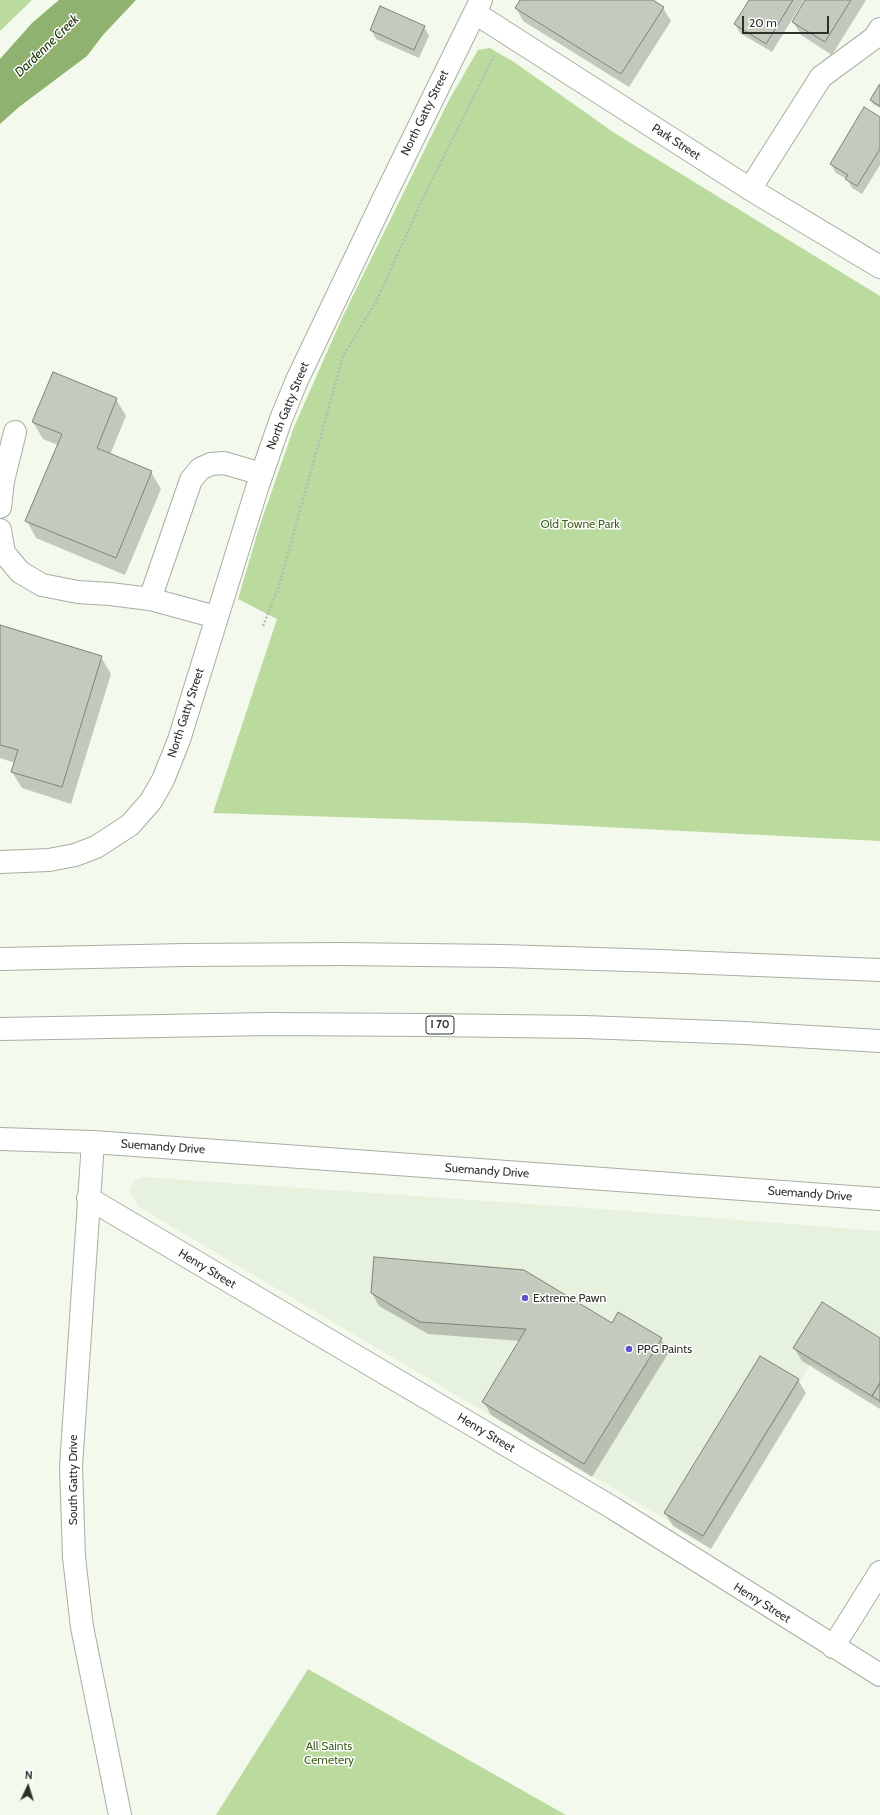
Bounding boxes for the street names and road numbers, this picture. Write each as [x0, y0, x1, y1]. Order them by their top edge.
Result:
street label: North Gatty Street [398, 68, 452, 158]
street label: Park Street [649, 121, 703, 163]
street label: North Gatty Street [264, 360, 312, 452]
street label: North Gatty Street [165, 666, 207, 760]
road number: I 70 [426, 1016, 454, 1034]
street label: Suemandy Drive [120, 1137, 206, 1157]
street label: Suemandy Drive [444, 1161, 530, 1181]
street label: Suemandy Drive [767, 1184, 853, 1204]
street label: Henry Street [176, 1246, 238, 1292]
street label: Henry Street [455, 1410, 517, 1456]
street label: South Gatty Drive [66, 1435, 80, 1525]
street label: Henry Street [731, 1580, 793, 1626]

